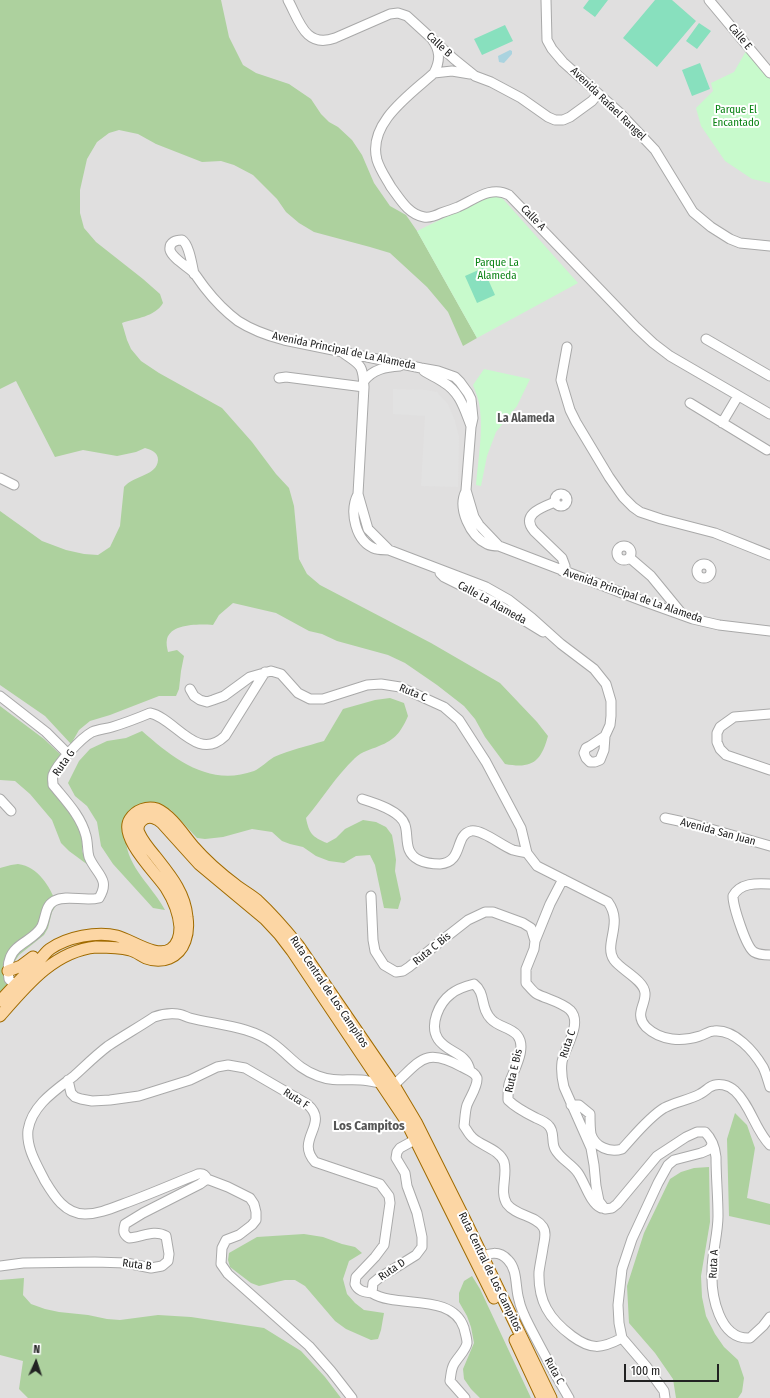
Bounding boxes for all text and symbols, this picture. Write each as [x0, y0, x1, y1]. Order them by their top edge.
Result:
street label: Calle E [725, 21, 755, 53]
street label: Calle B [423, 30, 455, 60]
street label: Avenida Rafael Rangel [568, 65, 648, 143]
park label: Parque El Encantado [712, 103, 760, 129]
street label: Calle A [518, 203, 548, 233]
park label: Parque La Alameda [475, 256, 519, 282]
street label: Avenida Principal de La Alameda [271, 329, 417, 373]
district label: La Alameda [497, 412, 555, 426]
street label: Avenida Principal de La Alameda [562, 566, 704, 626]
street label: Calle La Alameda [455, 579, 529, 627]
street label: Ruta C [397, 681, 429, 705]
street label: Ruta G [50, 747, 78, 779]
street label: Avenida San Juan [679, 816, 757, 848]
street label: Ruta C Bis [410, 930, 454, 968]
street label: Ruta Central de Los Campitos [287, 934, 371, 1050]
street label: Ruta C [557, 1028, 579, 1060]
street label: Ruta E Bis [503, 1048, 525, 1094]
street label: Ruta F [281, 1086, 311, 1112]
district label: Los Campitos [333, 1118, 405, 1134]
street label: Ruta Central de Los Campitos [455, 1210, 525, 1334]
street label: Ruta A [707, 1249, 721, 1279]
street label: Ruta D [376, 1256, 408, 1284]
street label: Ruta B [122, 1257, 152, 1273]
north arrow [16, 1342, 56, 1382]
text: N [33, 1343, 40, 1356]
street label: Ruta C [541, 1355, 567, 1387]
scale bar [626, 1356, 721, 1382]
text: 100 m [631, 1364, 660, 1378]

